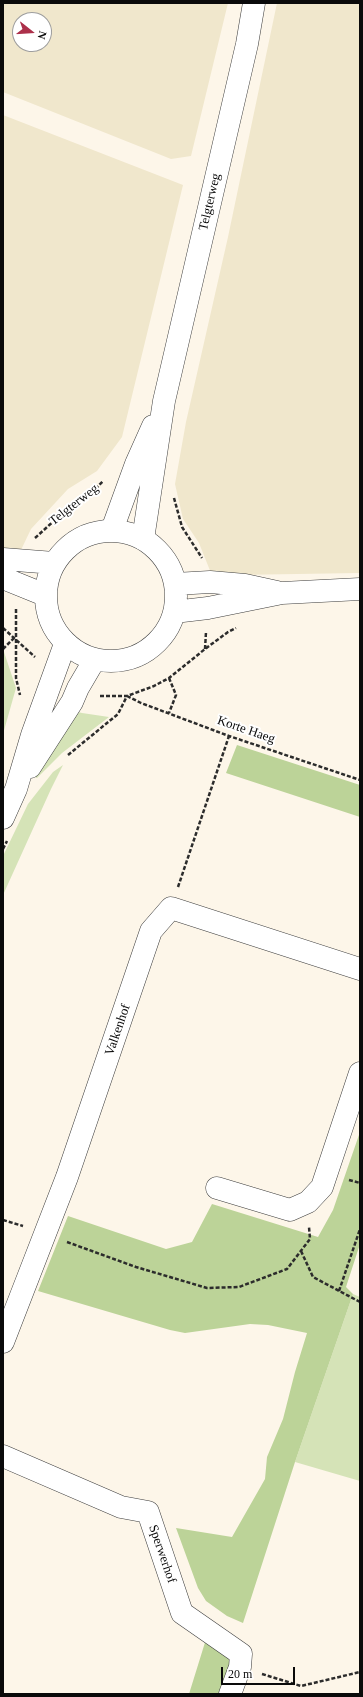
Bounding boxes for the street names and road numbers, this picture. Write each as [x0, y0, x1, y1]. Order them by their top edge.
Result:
street label: Telgterweg [196, 172, 224, 232]
street label: Telgterweg [46, 481, 102, 529]
street label: Korte Haeg [215, 713, 277, 747]
street label: Valkenhof [102, 1002, 134, 1058]
street label: Sperwerhof [145, 1523, 179, 1585]

